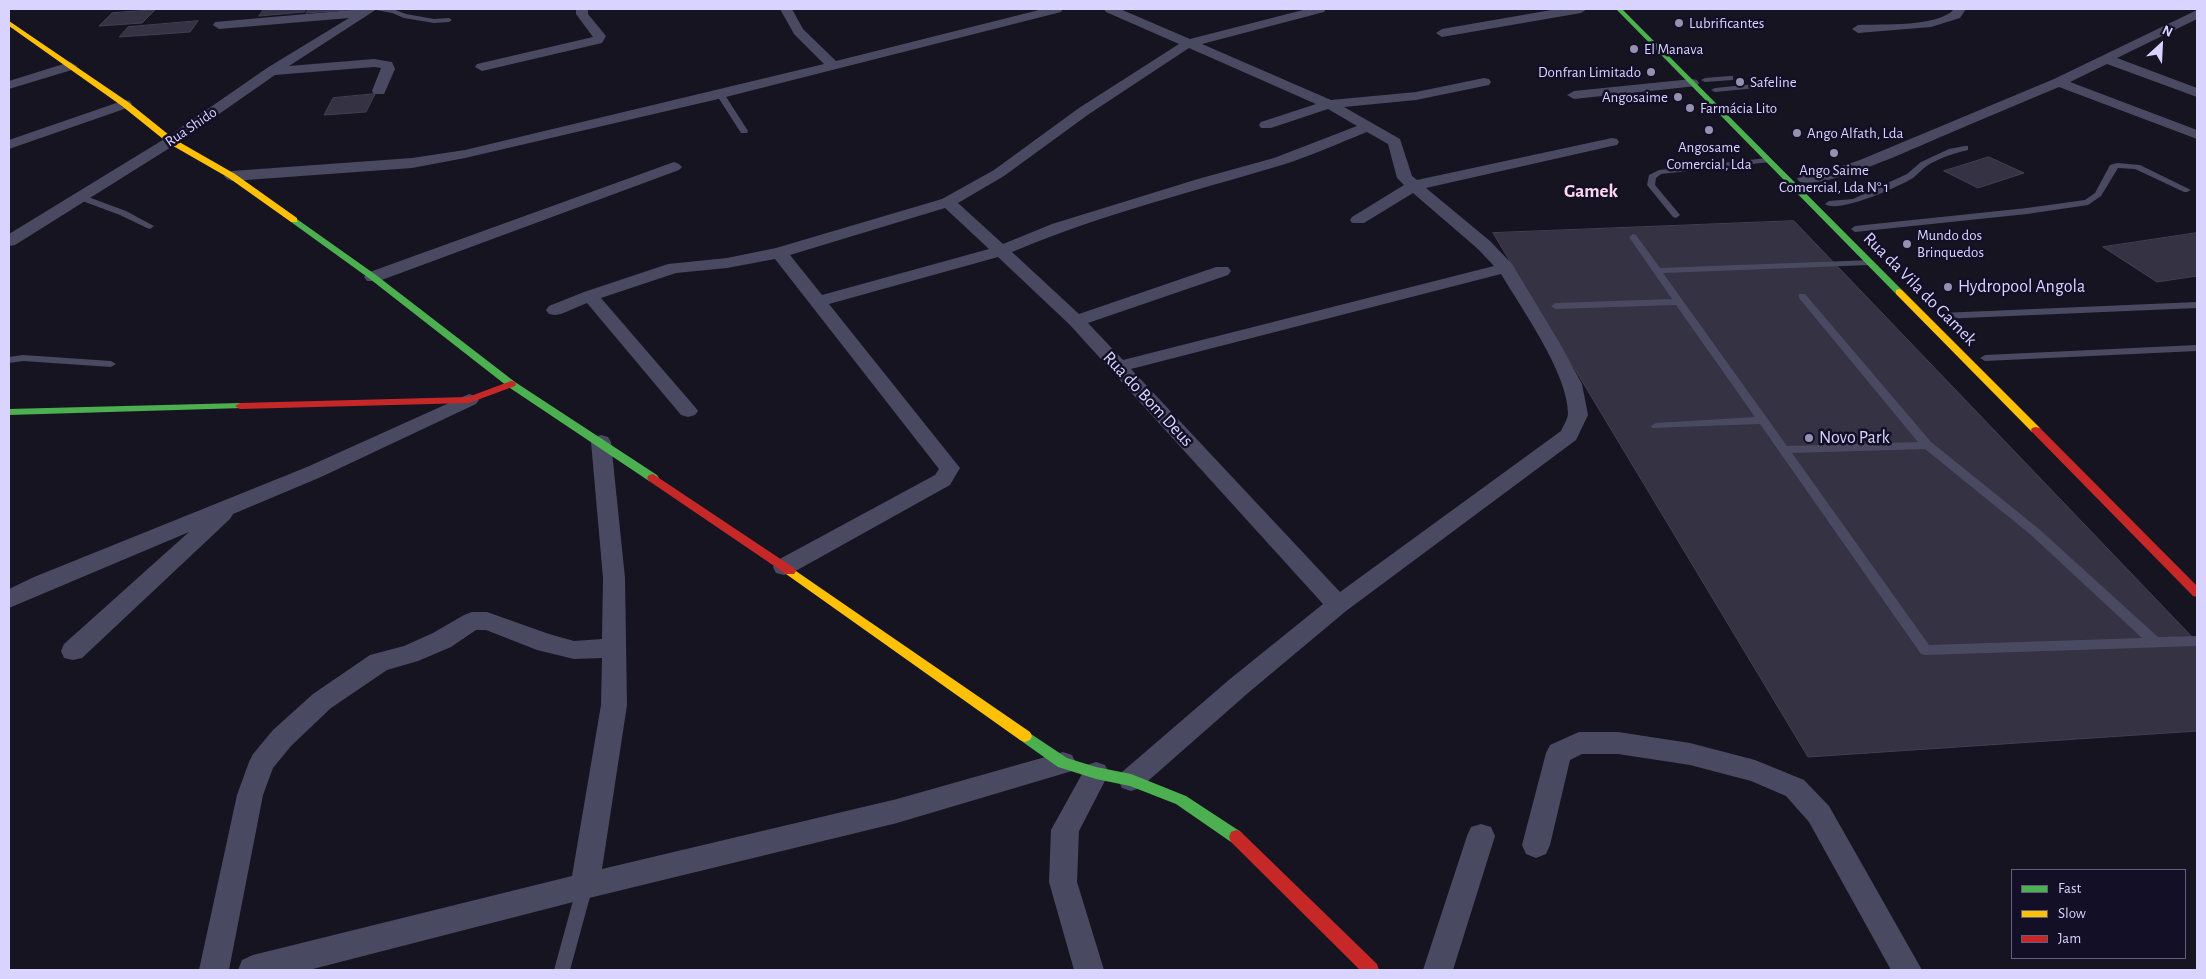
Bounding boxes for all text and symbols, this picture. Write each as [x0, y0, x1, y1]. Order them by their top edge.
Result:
place label: Lubrificantes [1689, 14, 1764, 32]
marker: Lubrificantes [1673, 17, 1685, 29]
north arrow [2136, 20, 2186, 70]
text: N [2160, 23, 2175, 40]
place label: El Manava [1644, 40, 1703, 58]
marker: El Manava [1628, 43, 1640, 55]
place label: Donfran Limitado [1538, 63, 1641, 81]
marker: Donfran Limitado [1645, 66, 1657, 78]
place label: Safeline [1750, 73, 1797, 91]
marker: Safeline [1734, 76, 1746, 88]
place label: Angosaime [1602, 88, 1668, 106]
marker: Angosaime [1672, 91, 1684, 103]
place label: Farmácia Lito [1700, 99, 1777, 117]
marker: Farmácia Lito [1684, 102, 1696, 114]
street label: Rua Shido [162, 103, 220, 151]
marker: Angosame Comercial, Lda [1703, 124, 1715, 136]
place label: Ango Alfath, Lda [1807, 124, 1903, 142]
marker: Ango Alfath, Lda [1791, 127, 1803, 139]
place label: Angosame Comercial, Lda [1666, 138, 1752, 173]
marker: Ango Saime Comercial, Lda N° 1 [1828, 147, 1840, 159]
place label: Ango Saime Comercial, Lda N° 1 [1779, 161, 1889, 196]
district label: Gamek [1564, 180, 1618, 202]
place label: Mundo dos Brinquedos [1917, 226, 1984, 261]
street label: Rua da Vila do Gamek [1859, 228, 1981, 350]
marker: Mundo dos Brinquedos [1901, 238, 1913, 250]
place label: Hydropool Angola [1958, 276, 2085, 298]
marker: Hydropool Angola [1942, 281, 1954, 293]
street label: Rua do Bom Deus [1098, 347, 1198, 451]
place label: Novo Park [1819, 427, 1890, 449]
marker: Novo Park [1803, 432, 1815, 444]
legend [2011, 869, 2186, 959]
text: Fast [2058, 881, 2081, 896]
text: Slow [2058, 906, 2086, 921]
text: Jam [2058, 931, 2081, 946]

